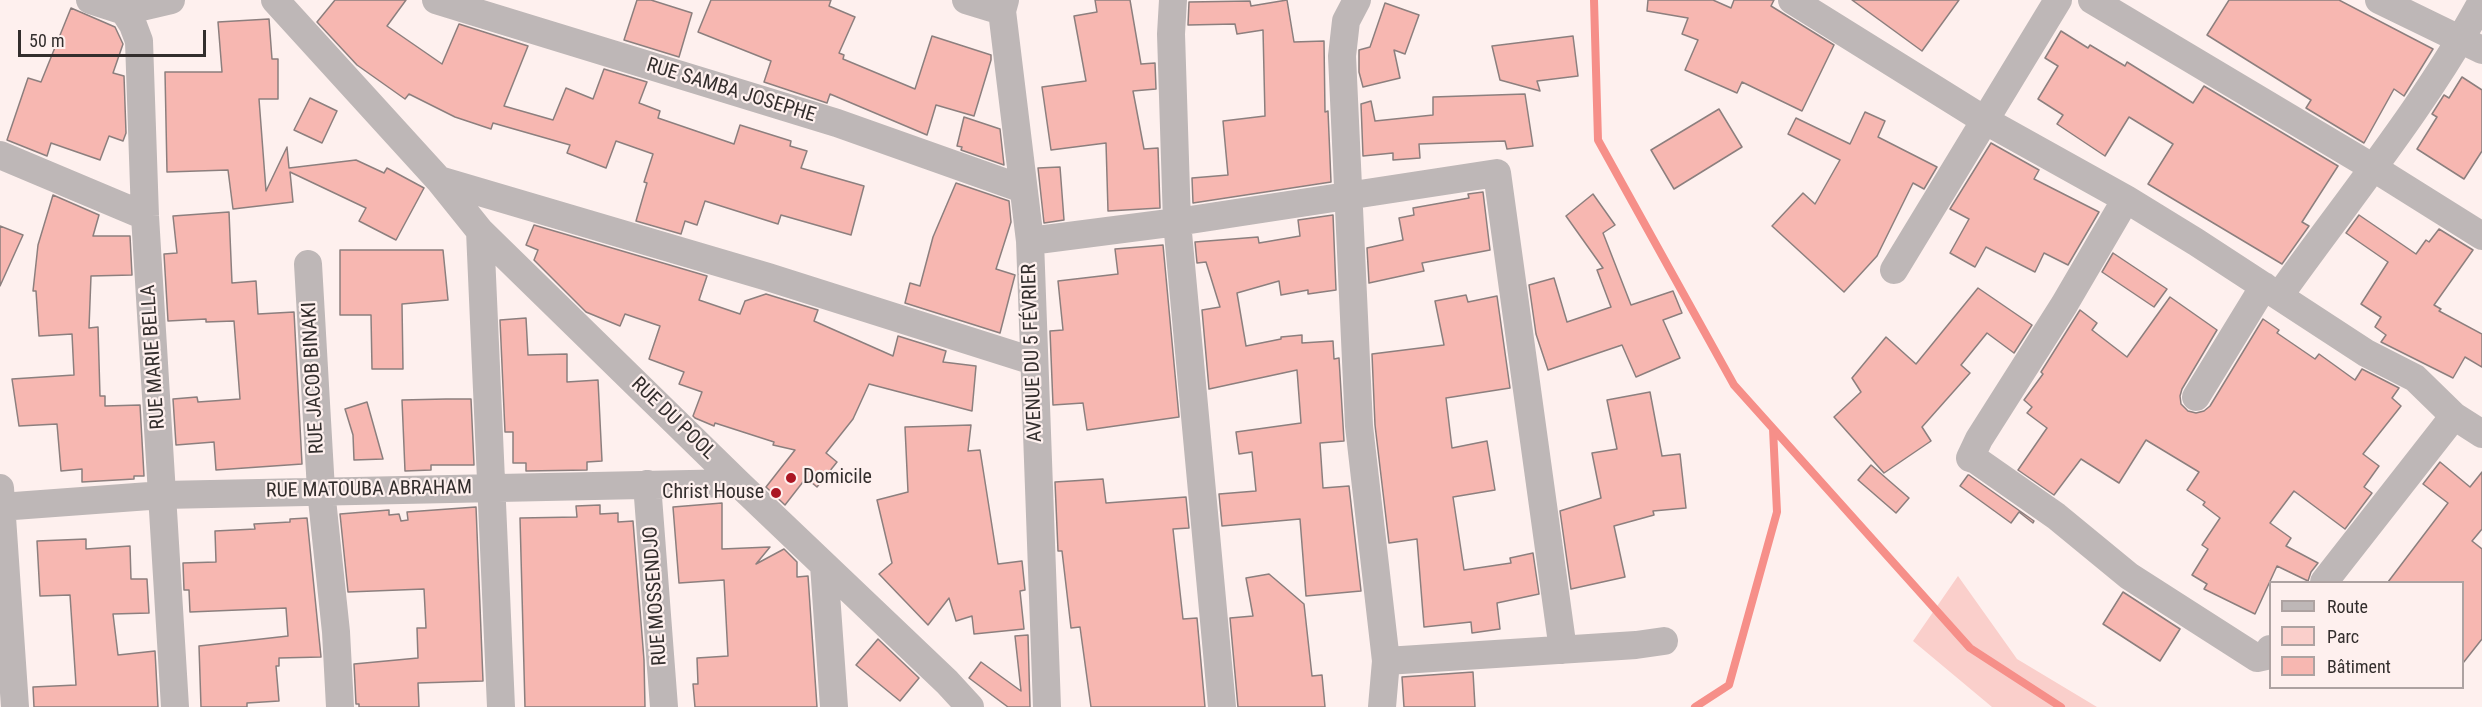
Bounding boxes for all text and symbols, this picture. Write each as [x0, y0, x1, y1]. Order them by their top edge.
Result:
scale bar [21, 18, 208, 56]
text: 50 m [29, 30, 64, 51]
street label: RUE SAMBA JOSEPHE [643, 54, 819, 128]
street label: AVENUE DU 5 FÉVRIER [1018, 263, 1048, 443]
street label: RUE MARIE BELLA [137, 284, 171, 430]
street label: RUE JACOB BINAKI [298, 301, 330, 455]
street label: RUE DU POOL [626, 373, 720, 465]
place label: Domicile [803, 466, 872, 490]
marker: Domicile [784, 471, 798, 485]
street label: RUE MATOUBA ABRAHAM [266, 476, 472, 504]
place label: Christ House [662, 481, 764, 505]
marker: Christ House [769, 486, 783, 500]
street label: RUE MOSSENDJO [639, 525, 673, 667]
legend [2269, 581, 2464, 689]
text: Route [2327, 596, 2368, 617]
text: Parc [2327, 626, 2359, 647]
text: Bâtiment [2327, 656, 2391, 677]

